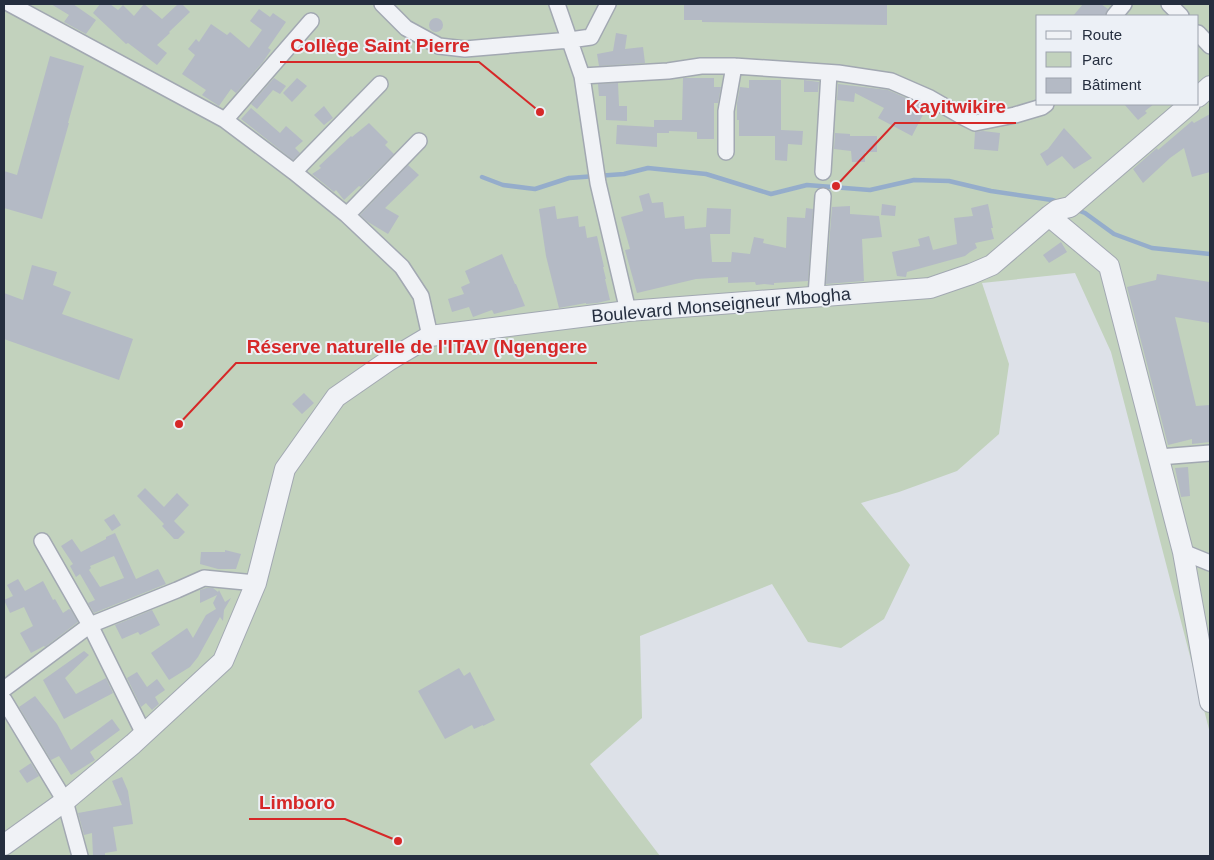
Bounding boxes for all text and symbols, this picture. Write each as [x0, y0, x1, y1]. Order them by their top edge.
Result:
legend [1036, 15, 1199, 105]
text: Route [1082, 26, 1122, 43]
callout: Collège Saint Pierre [280, 28, 479, 62]
text: Collège Saint Pierre [290, 35, 470, 56]
text: Parc [1082, 51, 1113, 68]
text: Bâtiment [1082, 76, 1142, 93]
callout: Kayitwikire [895, 89, 1016, 123]
text: Kayitwikire [906, 96, 1006, 117]
street label: Boulevard Monseigneur Mbogha [591, 284, 852, 326]
callout: Réserve naturelle de l'ITAV (Ngengere [236, 329, 597, 363]
text: Réserve naturelle de l'ITAV (Ngengere [247, 336, 587, 357]
callout: Limboro [249, 785, 345, 819]
text: Limboro [259, 792, 335, 813]

